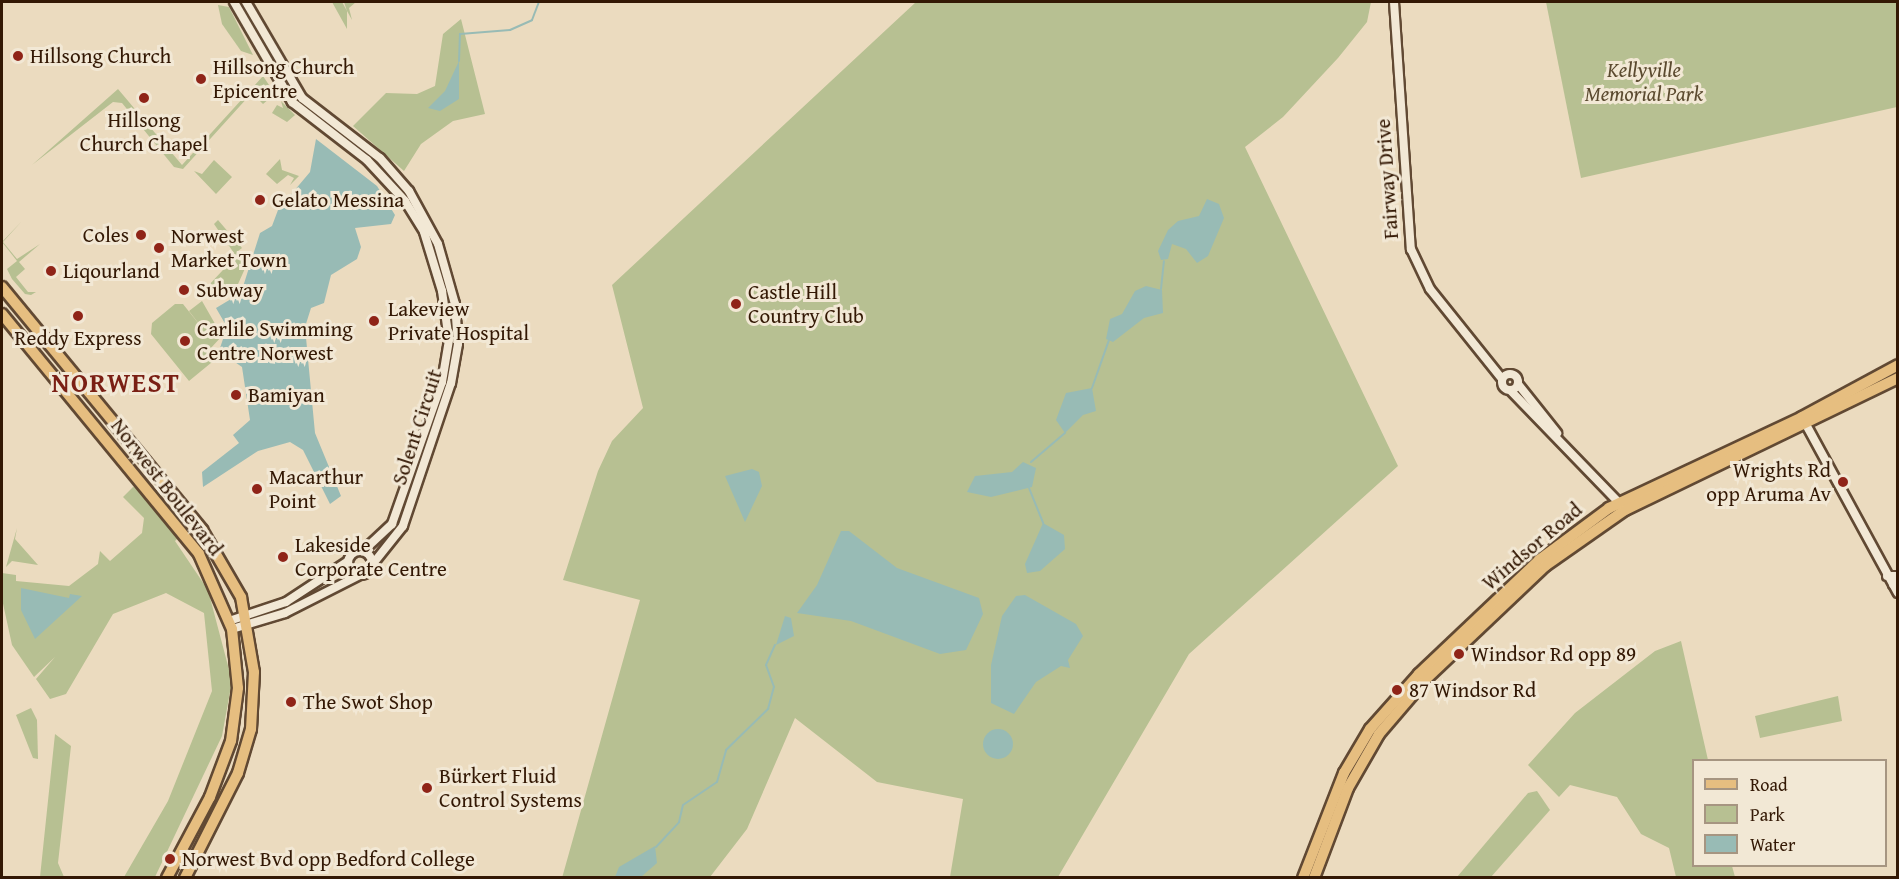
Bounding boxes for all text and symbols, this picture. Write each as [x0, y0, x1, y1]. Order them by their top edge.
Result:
place label: Hillsong Church [30, 43, 171, 69]
marker: Hillsong Church [11, 49, 25, 63]
place label: Hillsong Church Epicentre [213, 54, 354, 104]
park label: Kellyville Memorial Park [1585, 57, 1703, 107]
marker: Hillsong Church Epicentre [194, 72, 208, 86]
marker: Hillsong Church Chapel [137, 91, 151, 105]
place label: Hillsong Church Chapel [80, 107, 208, 157]
street label: Fairway Drive [1370, 118, 1404, 240]
place label: Gelato Messina [272, 187, 404, 213]
marker: Gelato Messina [253, 193, 267, 207]
place label: Coles [83, 222, 129, 248]
place label: Norwest Market Town [171, 223, 287, 273]
marker: Coles [134, 228, 148, 242]
marker: Norwest Market Town [152, 241, 166, 255]
place label: Liqourland [63, 258, 160, 284]
marker: Liqourland [44, 264, 58, 278]
place label: Subway [196, 277, 263, 303]
place label: Castle Hill Country Club [748, 279, 864, 329]
marker: Subway [177, 283, 191, 297]
place label: Lakeview Private Hospital [388, 296, 529, 346]
marker: Castle Hill Country Club [729, 297, 743, 311]
marker: Reddy Express [71, 309, 85, 323]
marker: Lakeview Private Hospital [365, 312, 383, 330]
place label: Carlile Swimming Centre Norwest [197, 316, 353, 366]
place label: Reddy Express [15, 325, 141, 351]
marker: Carlile Swimming Centre Norwest [178, 334, 192, 348]
street label: Solent Circuit [386, 366, 448, 488]
district label: NORWEST [52, 367, 180, 399]
place label: Bamiyan [248, 382, 325, 408]
marker: Bamiyan [229, 388, 243, 402]
street label: Norwest Boulevard [106, 413, 228, 561]
place label: Wrights Rd opp Aruma Av [1706, 457, 1831, 507]
place label: Macarthur Point [269, 464, 363, 514]
marker: Wrights Rd opp Aruma Av [1836, 475, 1850, 489]
marker: Macarthur Point [250, 482, 264, 496]
street label: Windsor Road [1477, 497, 1587, 595]
place label: Lakeside Corporate Centre [295, 532, 447, 582]
marker: Lakeside Corporate Centre [276, 550, 290, 564]
place label: Windsor Rd opp 89 [1471, 641, 1636, 667]
marker: Windsor Rd opp 89 [1452, 647, 1466, 661]
place label: 87 Windsor Rd [1409, 677, 1536, 703]
marker: 87 Windsor Rd [1390, 683, 1404, 697]
place label: The Swot Shop [303, 689, 433, 715]
marker: The Swot Shop [284, 695, 298, 709]
legend [1692, 759, 1887, 867]
place label: Bürkert Fluid Control Systems [439, 763, 582, 813]
text: Road [1750, 771, 1788, 798]
marker: Bürkert Fluid Control Systems [420, 781, 434, 795]
text: Park [1750, 801, 1785, 828]
text: Water [1750, 831, 1795, 858]
place label: Norwest Bvd opp Bedford College [182, 846, 475, 872]
marker: Norwest Bvd opp Bedford College [163, 852, 177, 866]

